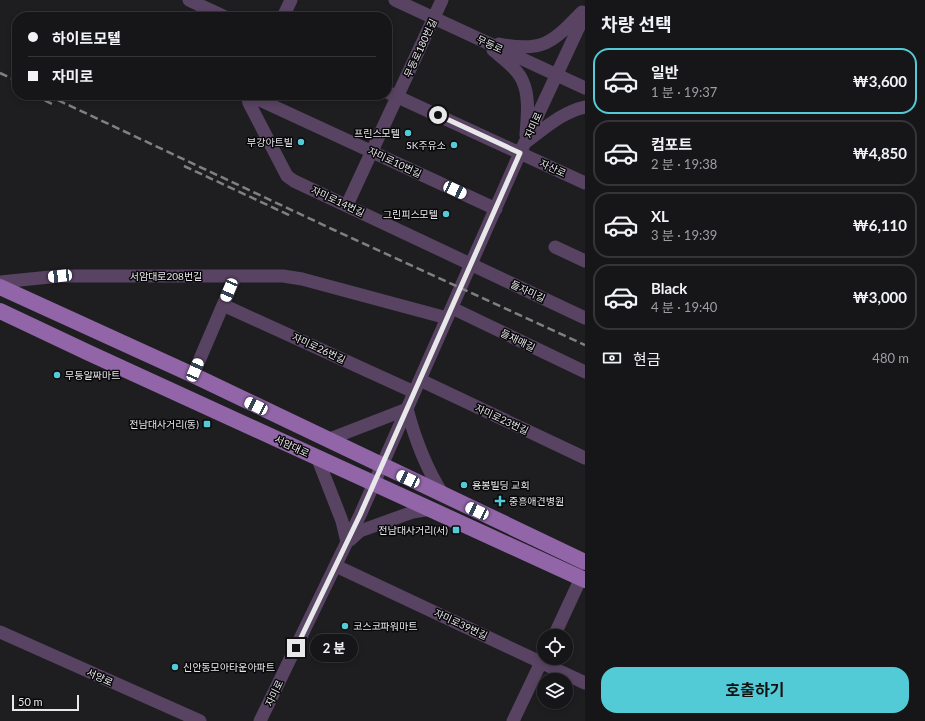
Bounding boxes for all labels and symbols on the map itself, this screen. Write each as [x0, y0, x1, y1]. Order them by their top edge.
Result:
street label: 무등로180번길 [401, 17, 439, 79]
street label: 무등로 [475, 33, 505, 55]
route start [429, 106, 447, 124]
street label: 자미로 [522, 110, 544, 140]
place label: 프린스모텔 [354, 127, 400, 139]
marker: 프린스모텔 [403, 128, 413, 138]
place label: 부강아트빌 [247, 136, 293, 148]
marker: 부강아트빌 [296, 137, 306, 147]
place label: SK주유소 [406, 139, 446, 151]
marker: SK주유소 [449, 140, 459, 150]
street label: 자미로10번길 [366, 144, 424, 180]
street label: 자산로 [538, 157, 568, 179]
car [442, 179, 468, 201]
street label: 자미로14번길 [309, 183, 367, 219]
place label: 그린피스모텔 [383, 208, 438, 220]
marker: 그린피스모텔 [441, 209, 451, 219]
car [47, 269, 73, 283]
street label: 서암대로208번길 [130, 270, 202, 282]
car [219, 277, 239, 303]
street label: 들자미길 [509, 278, 547, 304]
street label: 들재매길 [499, 327, 537, 353]
street label: 자미로26번길 [290, 330, 348, 366]
car [185, 357, 205, 383]
place label: 무등알짜마트 [65, 369, 120, 381]
marker: 무등알짜마트 [52, 370, 62, 380]
car [243, 395, 269, 417]
street label: 자미로23번길 [473, 401, 531, 437]
place label: 전남대사거리(동) [129, 418, 199, 430]
marker: 전남대사거리(동) [202, 419, 212, 429]
street label: 서암대로 [273, 433, 311, 459]
car [395, 468, 421, 490]
place label: 용봉빌딩 교회 [472, 479, 530, 491]
marker: 용봉빌딩 교회 [459, 480, 469, 490]
marker: 중흥애견병원 [494, 495, 506, 507]
place label: 중흥애견병원 [509, 495, 564, 507]
car [464, 500, 490, 522]
place label: 전남대사거리(서) [378, 524, 448, 536]
marker: 전남대사거리(서) [451, 525, 461, 535]
street label: 자미로39번길 [432, 606, 490, 642]
place label: 코스코파워마트 [353, 620, 417, 632]
marker: 코스코파워마트 [340, 621, 350, 631]
callout: 2 분 [310, 634, 358, 662]
route end [287, 639, 305, 657]
place label: 신안동모아타운아파트 [183, 661, 275, 673]
marker: 신안동모아타운아파트 [170, 662, 180, 672]
street label: 서양로 [85, 666, 115, 688]
street label: 자미로 [263, 678, 285, 708]
scale bar [12, 693, 79, 712]

